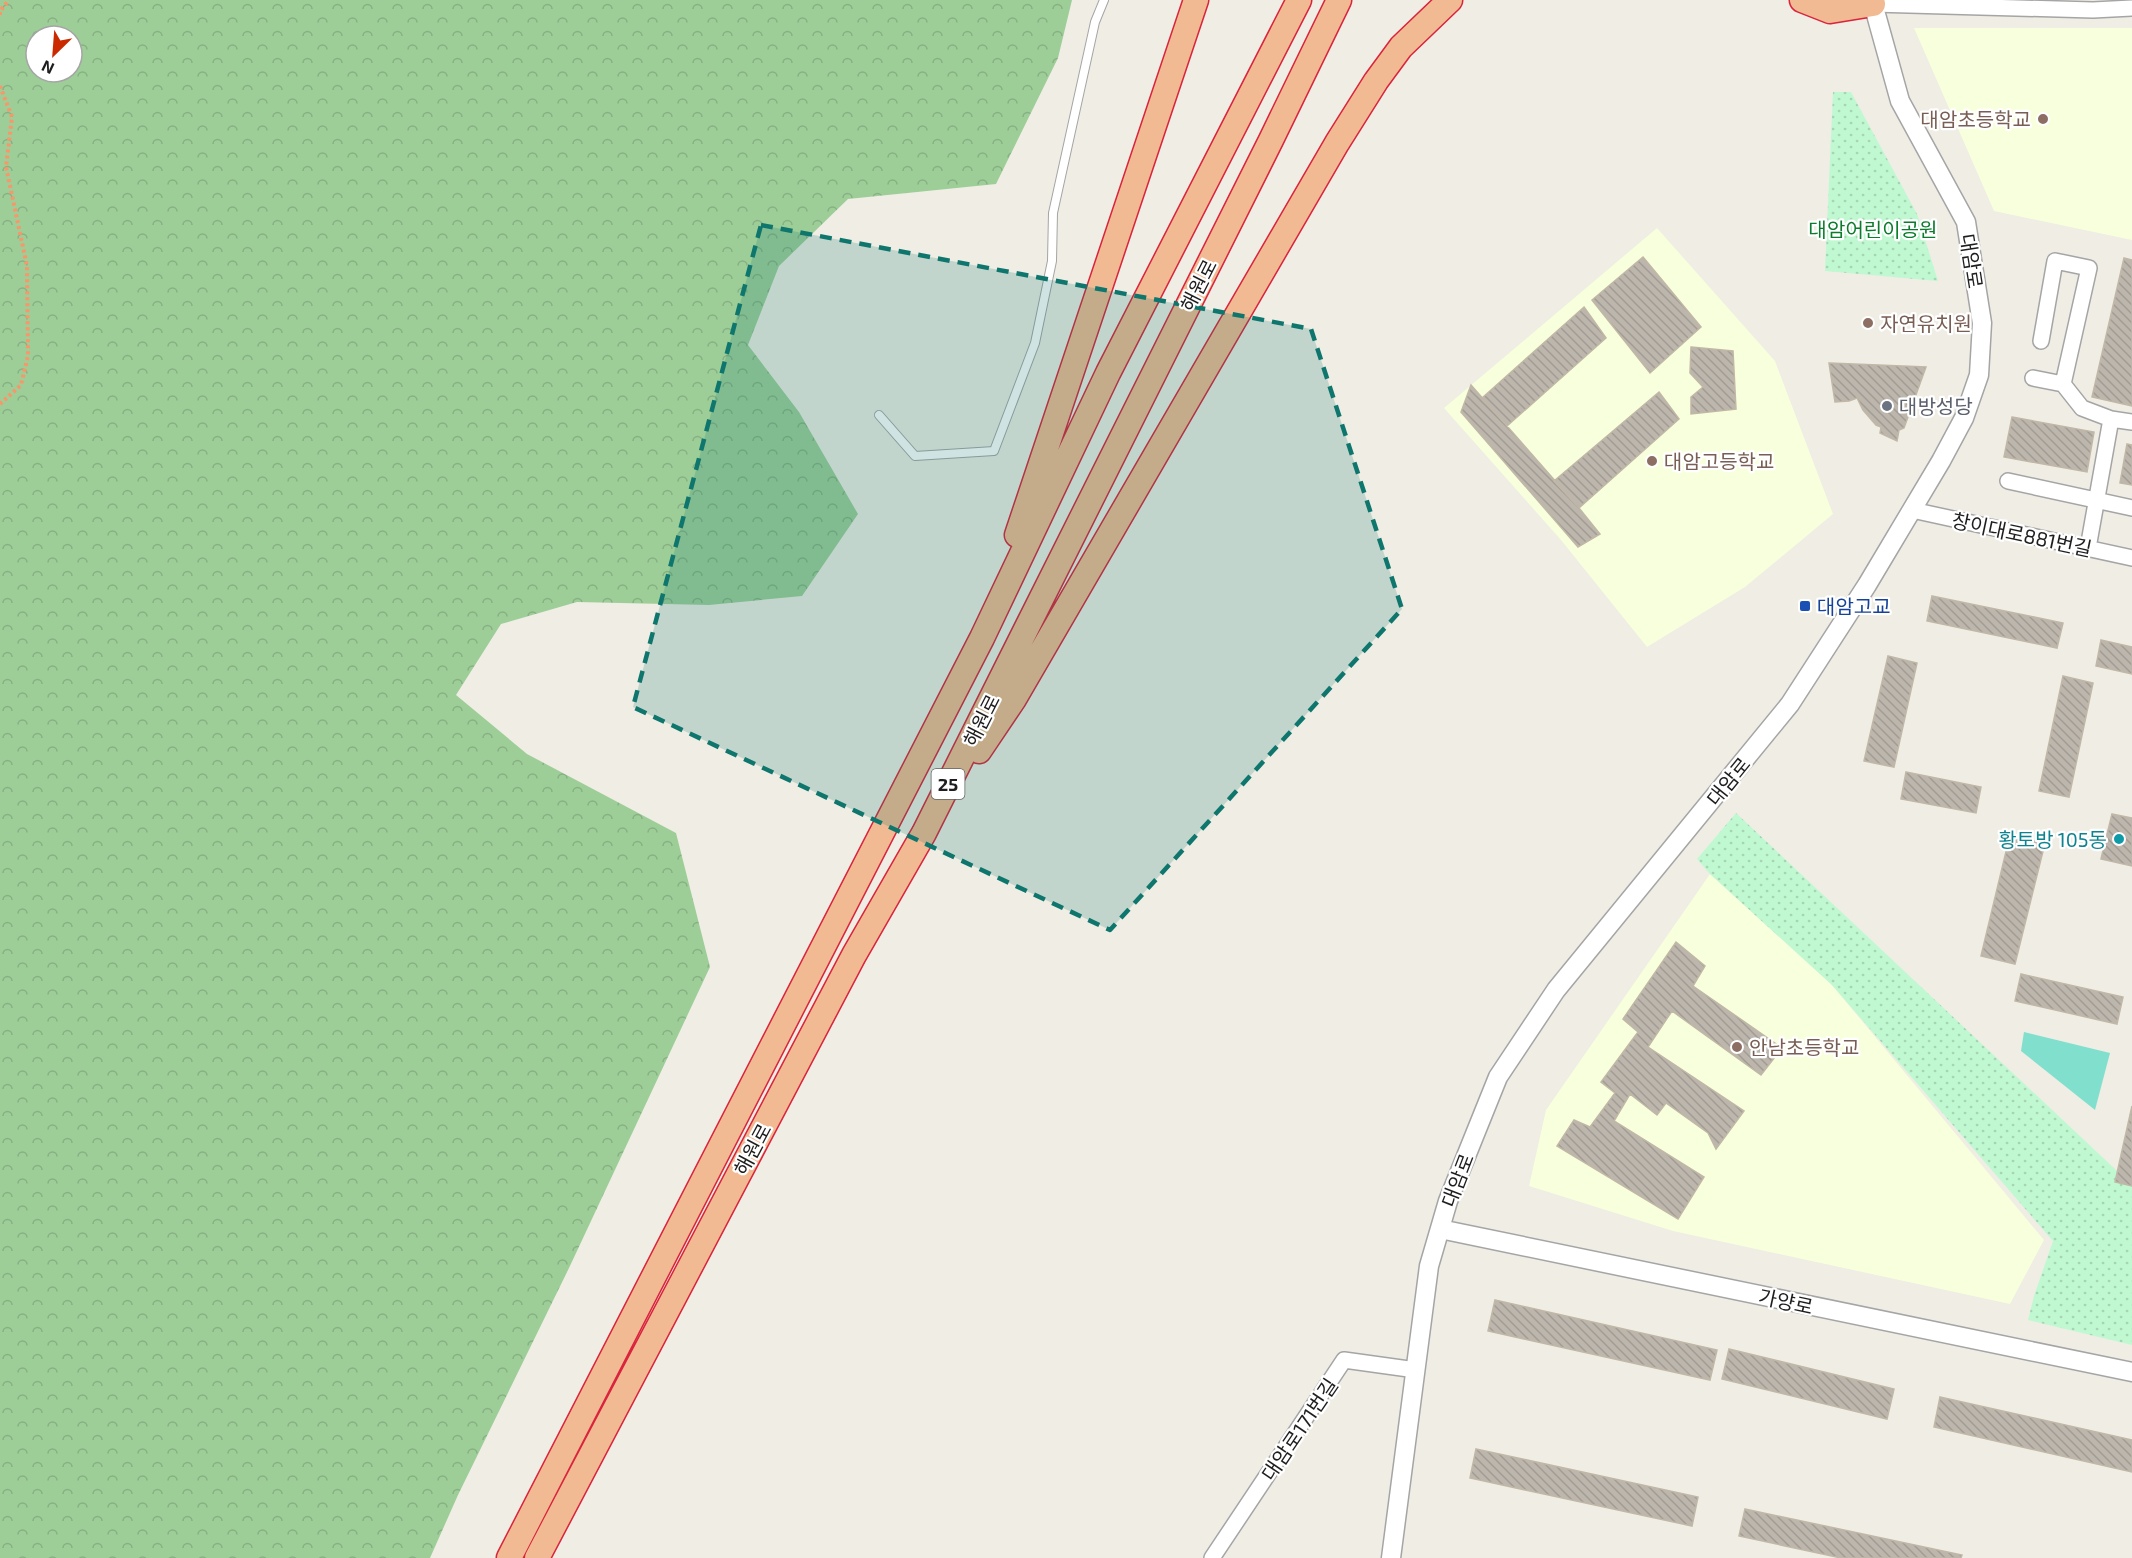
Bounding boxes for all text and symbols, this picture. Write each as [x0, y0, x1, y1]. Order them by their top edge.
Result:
north arrow [24, 24, 84, 84]
text: N [38, 57, 57, 79]
place label: 대암초등학교 [1921, 107, 2031, 131]
marker: 대암초등학교 [2036, 112, 2050, 126]
park label: 대암어린이공원 [1809, 217, 1937, 241]
street label: 대암로 [1956, 232, 1988, 290]
street label: 해원로 [1175, 255, 1221, 315]
place label: 자연유치원 [1880, 311, 1972, 335]
marker: 자연유치원 [1861, 316, 1875, 330]
place label: 대방성당 [1899, 394, 1973, 418]
marker: 대방성당 [1880, 399, 1894, 413]
place label: 대암고등학교 [1664, 449, 1774, 473]
marker: 대암고등학교 [1645, 454, 1659, 468]
street label: 창이대로881번길 [1950, 507, 2094, 561]
place label: 대암고교 [1817, 594, 1891, 618]
marker: 대암고교 [1798, 599, 1812, 613]
street label: 해원로 [958, 690, 1004, 750]
street label: 대암로 [1701, 752, 1755, 810]
road number: 25 [932, 769, 964, 799]
place label: 황토방 105동 [1998, 827, 2107, 851]
marker: 황토방 105동 [2112, 832, 2126, 846]
place label: 안남초등학교 [1749, 1035, 1859, 1059]
marker: 안남초등학교 [1730, 1040, 1744, 1054]
street label: 해원로 [728, 1119, 776, 1179]
street label: 대암로 [1436, 1150, 1478, 1210]
street label: 가양로 [1757, 1284, 1815, 1318]
street label: 대암로171번길 [1256, 1373, 1342, 1485]

